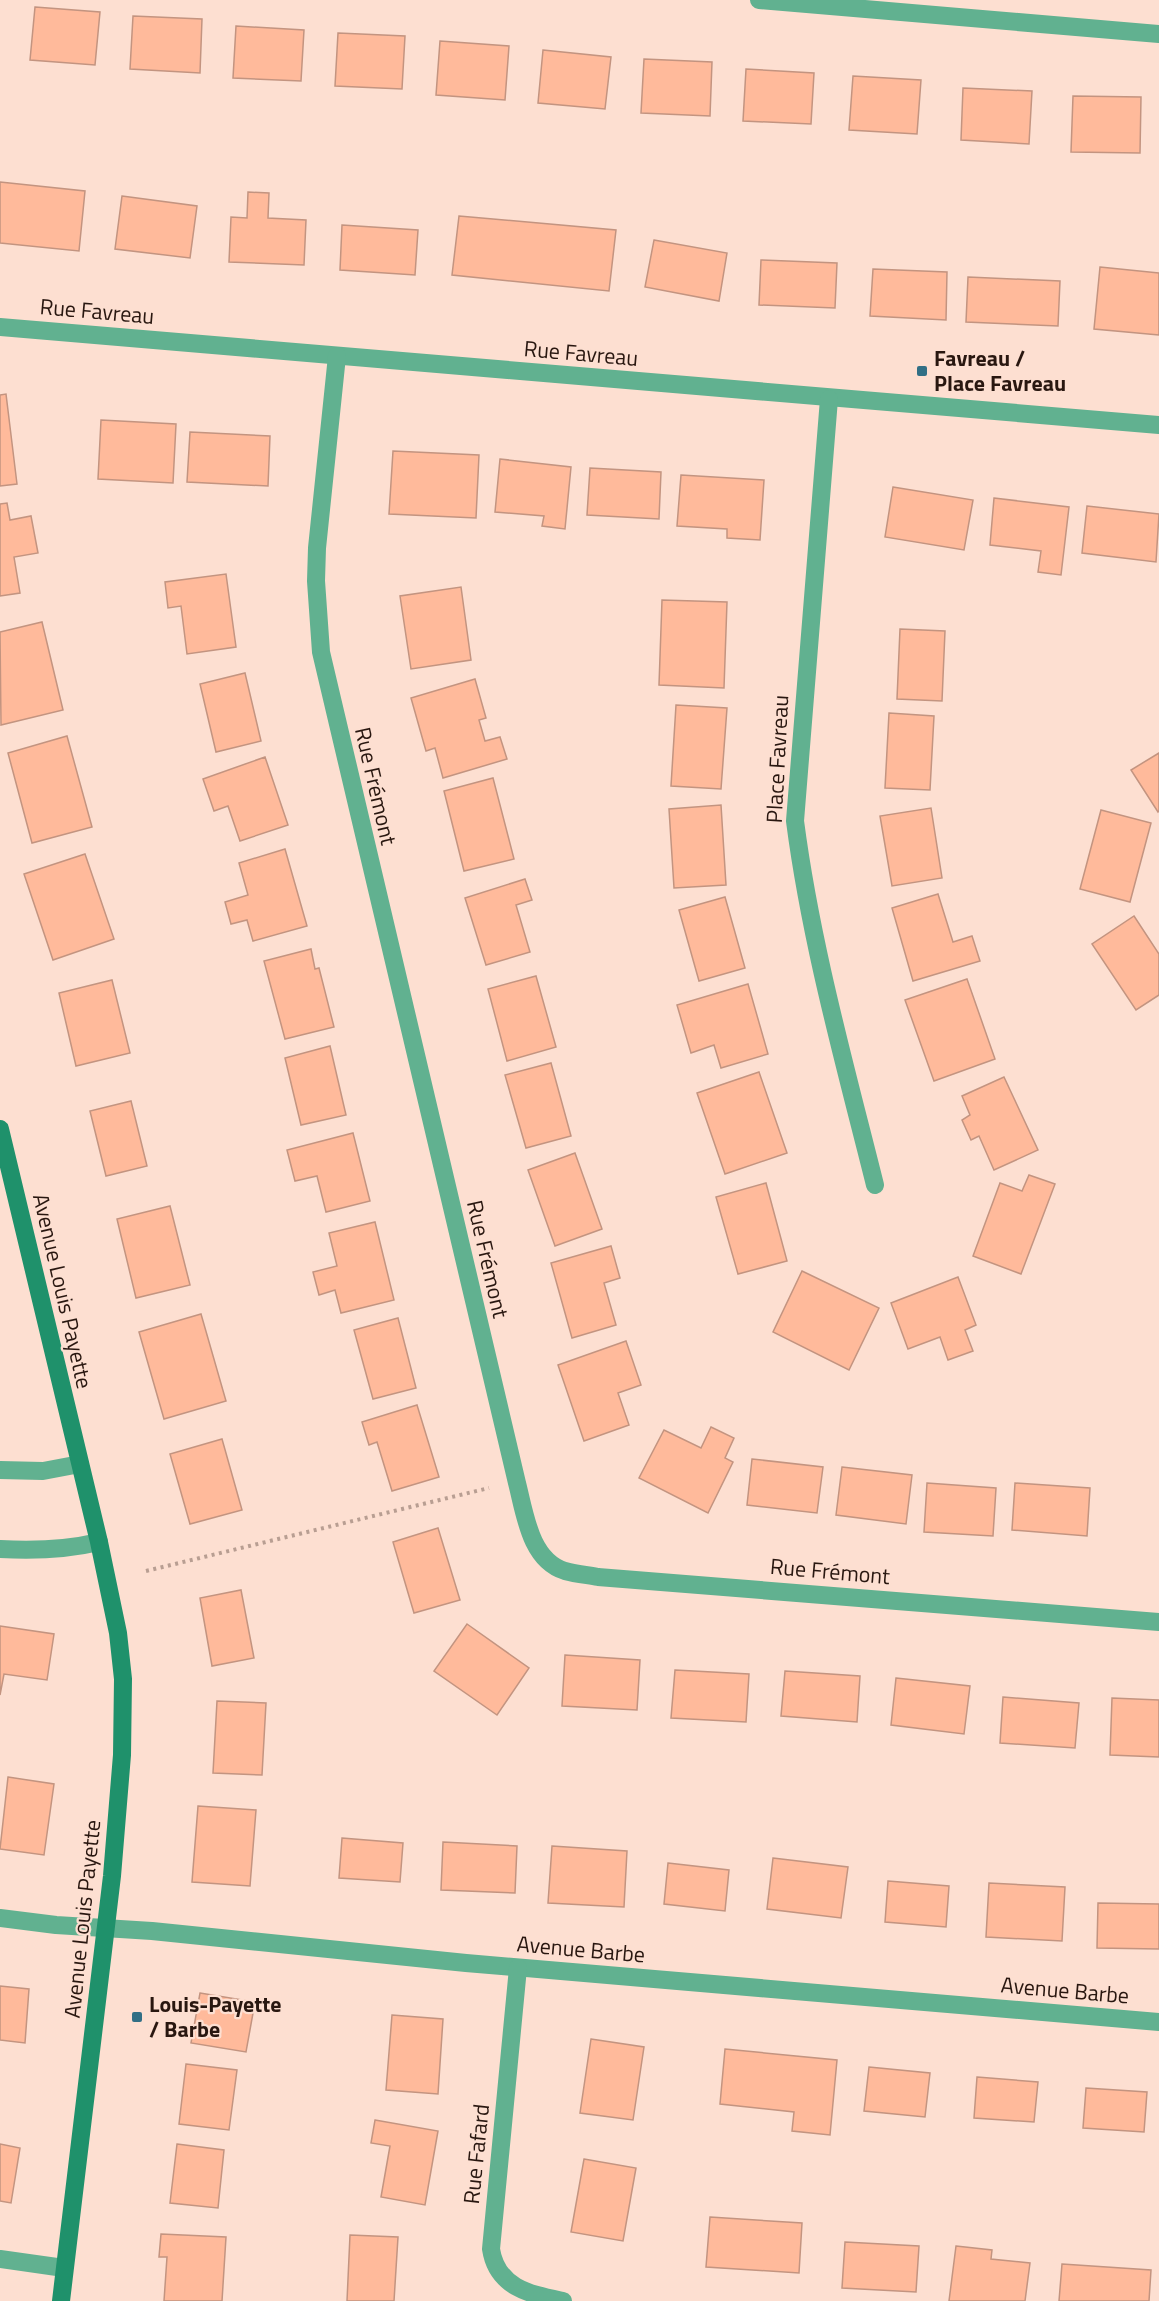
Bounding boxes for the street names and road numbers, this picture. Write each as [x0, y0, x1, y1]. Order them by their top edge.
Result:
street label: Rue Favreau [38, 289, 156, 333]
street label: Rue Favreau [522, 331, 640, 375]
street label: Place Favreau [757, 694, 797, 824]
street label: Rue Frémont [346, 724, 406, 849]
street label: Avenue Louis Payette [24, 1190, 102, 1392]
street label: Rue Frémont [458, 1197, 518, 1322]
street label: Rue Frémont [769, 1549, 892, 1593]
street label: Avenue Louis Payette [55, 1818, 109, 2020]
street label: Avenue Barbe [515, 1926, 647, 1972]
street label: Avenue Barbe [999, 1967, 1131, 2013]
street label: Rue Fafard [454, 2102, 498, 2206]

